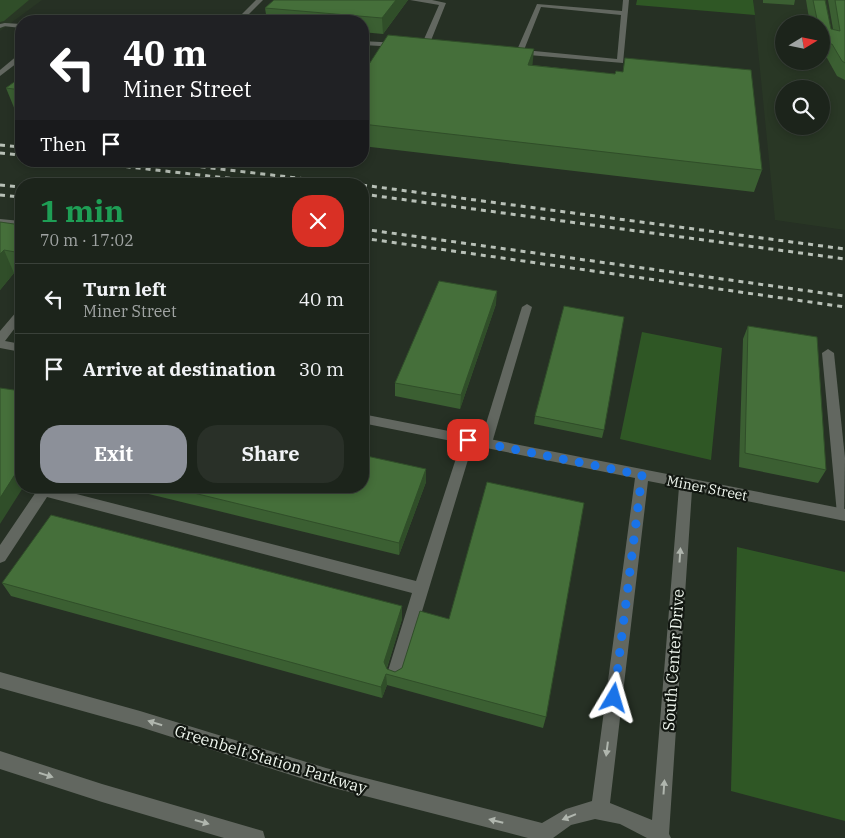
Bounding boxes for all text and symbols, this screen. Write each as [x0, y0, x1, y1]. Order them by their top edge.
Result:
north arrow [775, 15, 830, 70]
map controls [775, 15, 830, 135]
text: 40 m [123, 30, 207, 76]
icon: left [40, 35, 105, 100]
text: Miner Street [123, 74, 252, 103]
button: search [775, 80, 830, 135]
icon: arrive [97, 130, 125, 158]
text: Then [40, 132, 87, 156]
text: 1 min [40, 191, 124, 230]
button: close [292, 195, 344, 247]
text: 70 m · 17:02 [40, 230, 134, 250]
text: Turn left [83, 277, 166, 301]
icon: left [40, 285, 68, 313]
text: 40 m [299, 287, 344, 311]
text: Miner Street [83, 301, 177, 321]
icon: arrive [40, 355, 68, 383]
text: Arrive at destination [83, 357, 276, 381]
text: 30 m [299, 357, 344, 381]
pin [447, 419, 489, 461]
button: Exit [40, 425, 187, 483]
button: Share [197, 425, 344, 483]
icon: arrive [454, 426, 482, 454]
street label: Miner Street [665, 471, 749, 505]
one-way arrow [677, 547, 685, 563]
street label: South Center Drive [658, 588, 688, 732]
position arrow [587, 671, 639, 723]
one-way arrow [148, 719, 163, 727]
street label: Greenbelt Station Parkway [172, 720, 370, 798]
one-way arrow [603, 742, 611, 758]
one-way arrow [39, 772, 54, 780]
one-way arrow [660, 779, 668, 795]
one-way arrow [562, 814, 576, 822]
one-way arrow [489, 817, 504, 825]
one-way arrow [195, 819, 210, 827]

